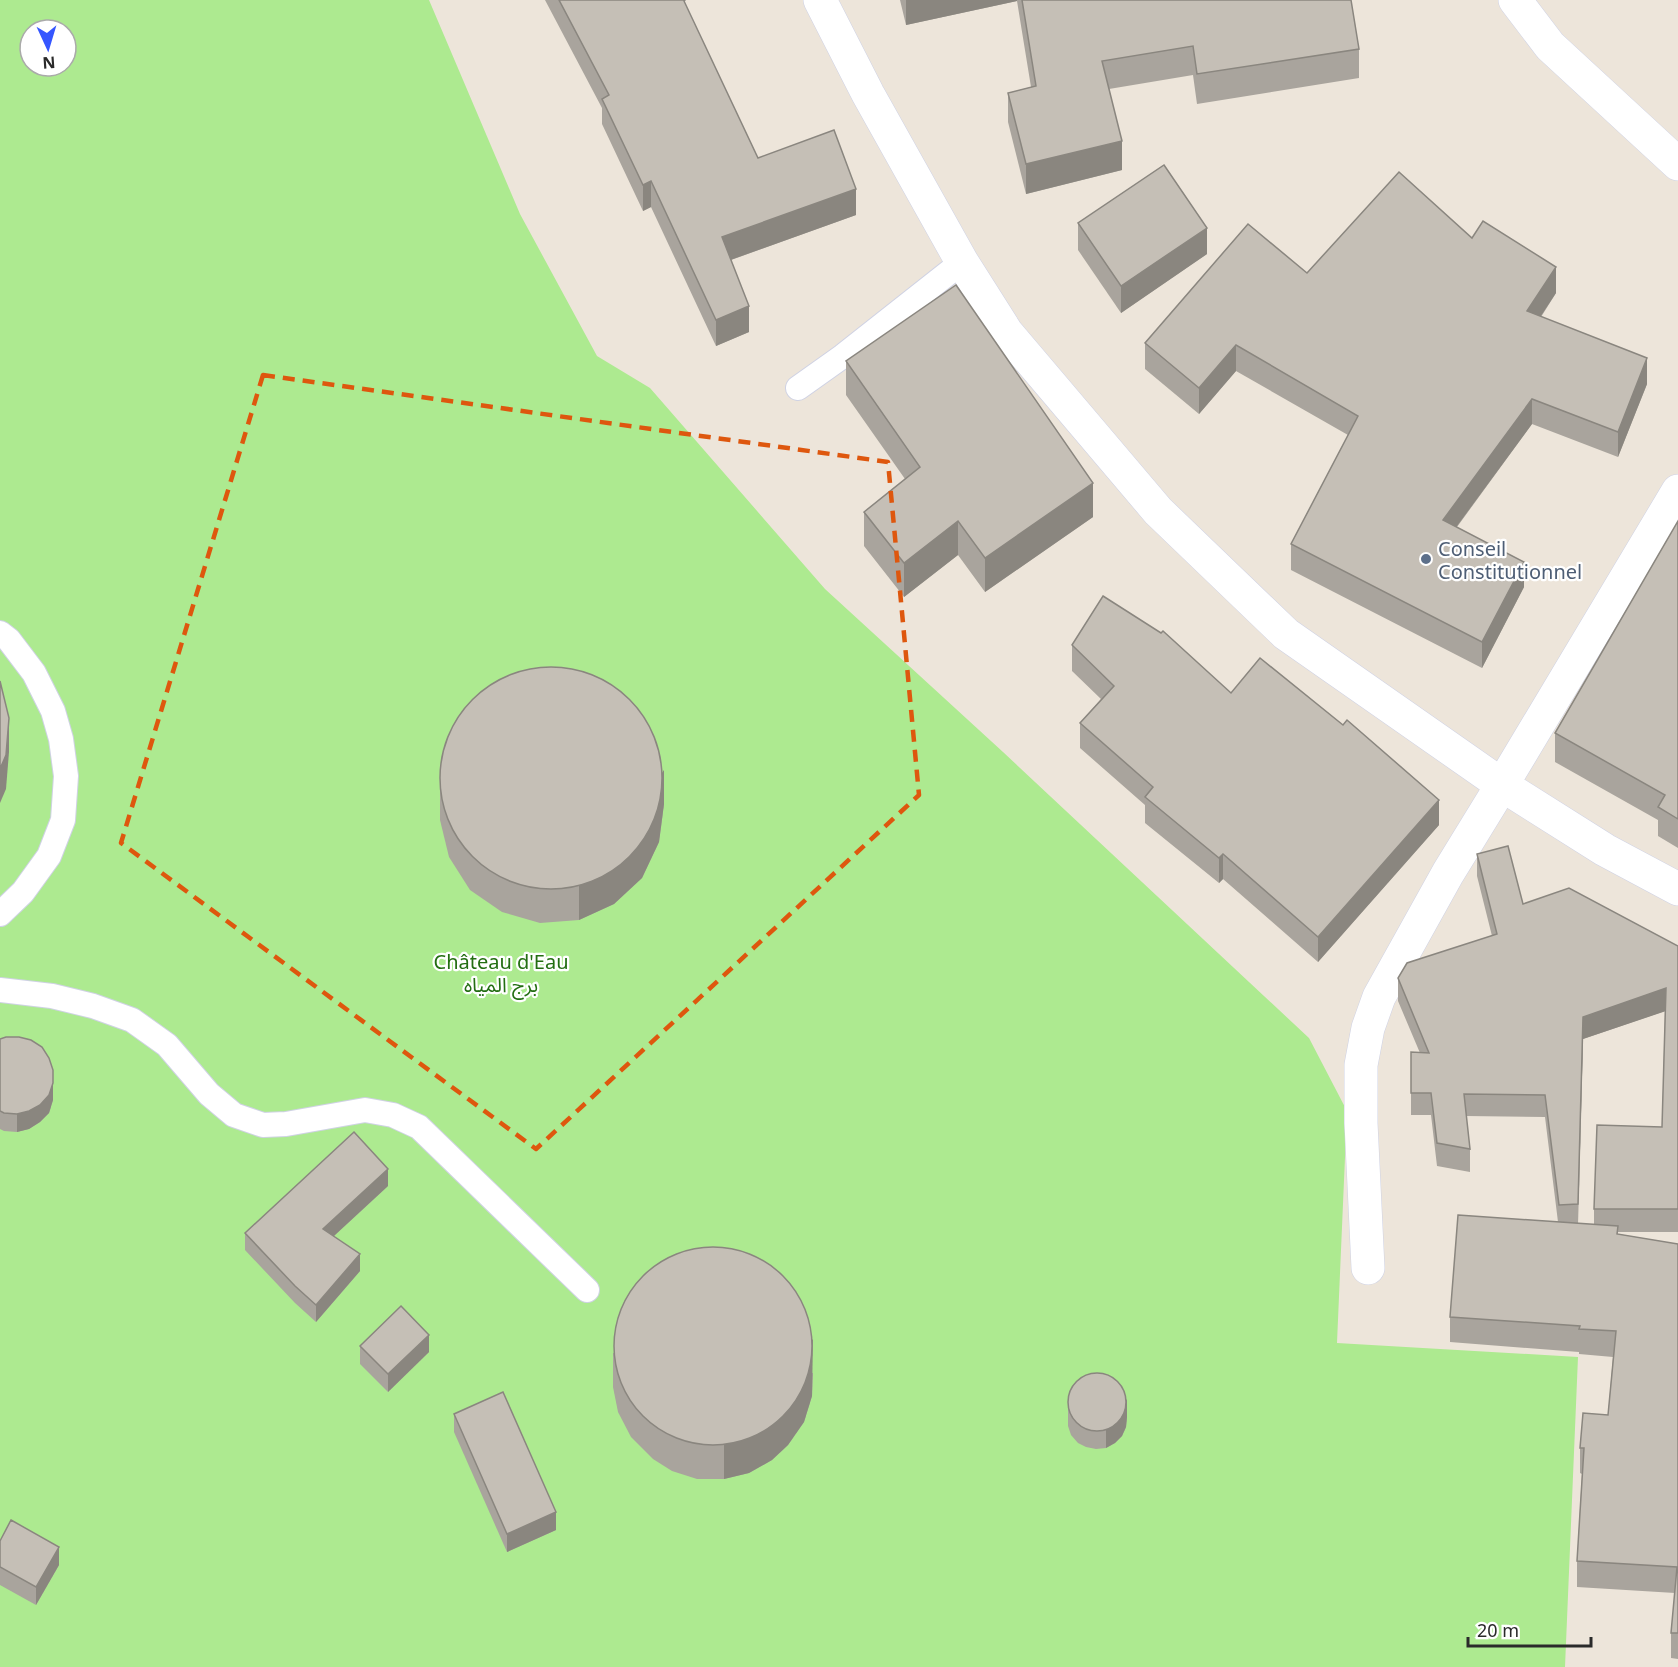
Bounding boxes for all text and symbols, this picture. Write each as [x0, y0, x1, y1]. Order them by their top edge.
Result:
north arrow [18, 18, 78, 78]
text: N [42, 52, 56, 74]
place label: Conseil Constitutionnel [1438, 535, 1582, 585]
marker: Conseil Constitutionnel [1419, 552, 1433, 566]
park label: Château d'Eau برج المياه [434, 948, 569, 1000]
scale bar [1468, 1610, 1591, 1648]
text: 20 m [1477, 1618, 1519, 1642]

